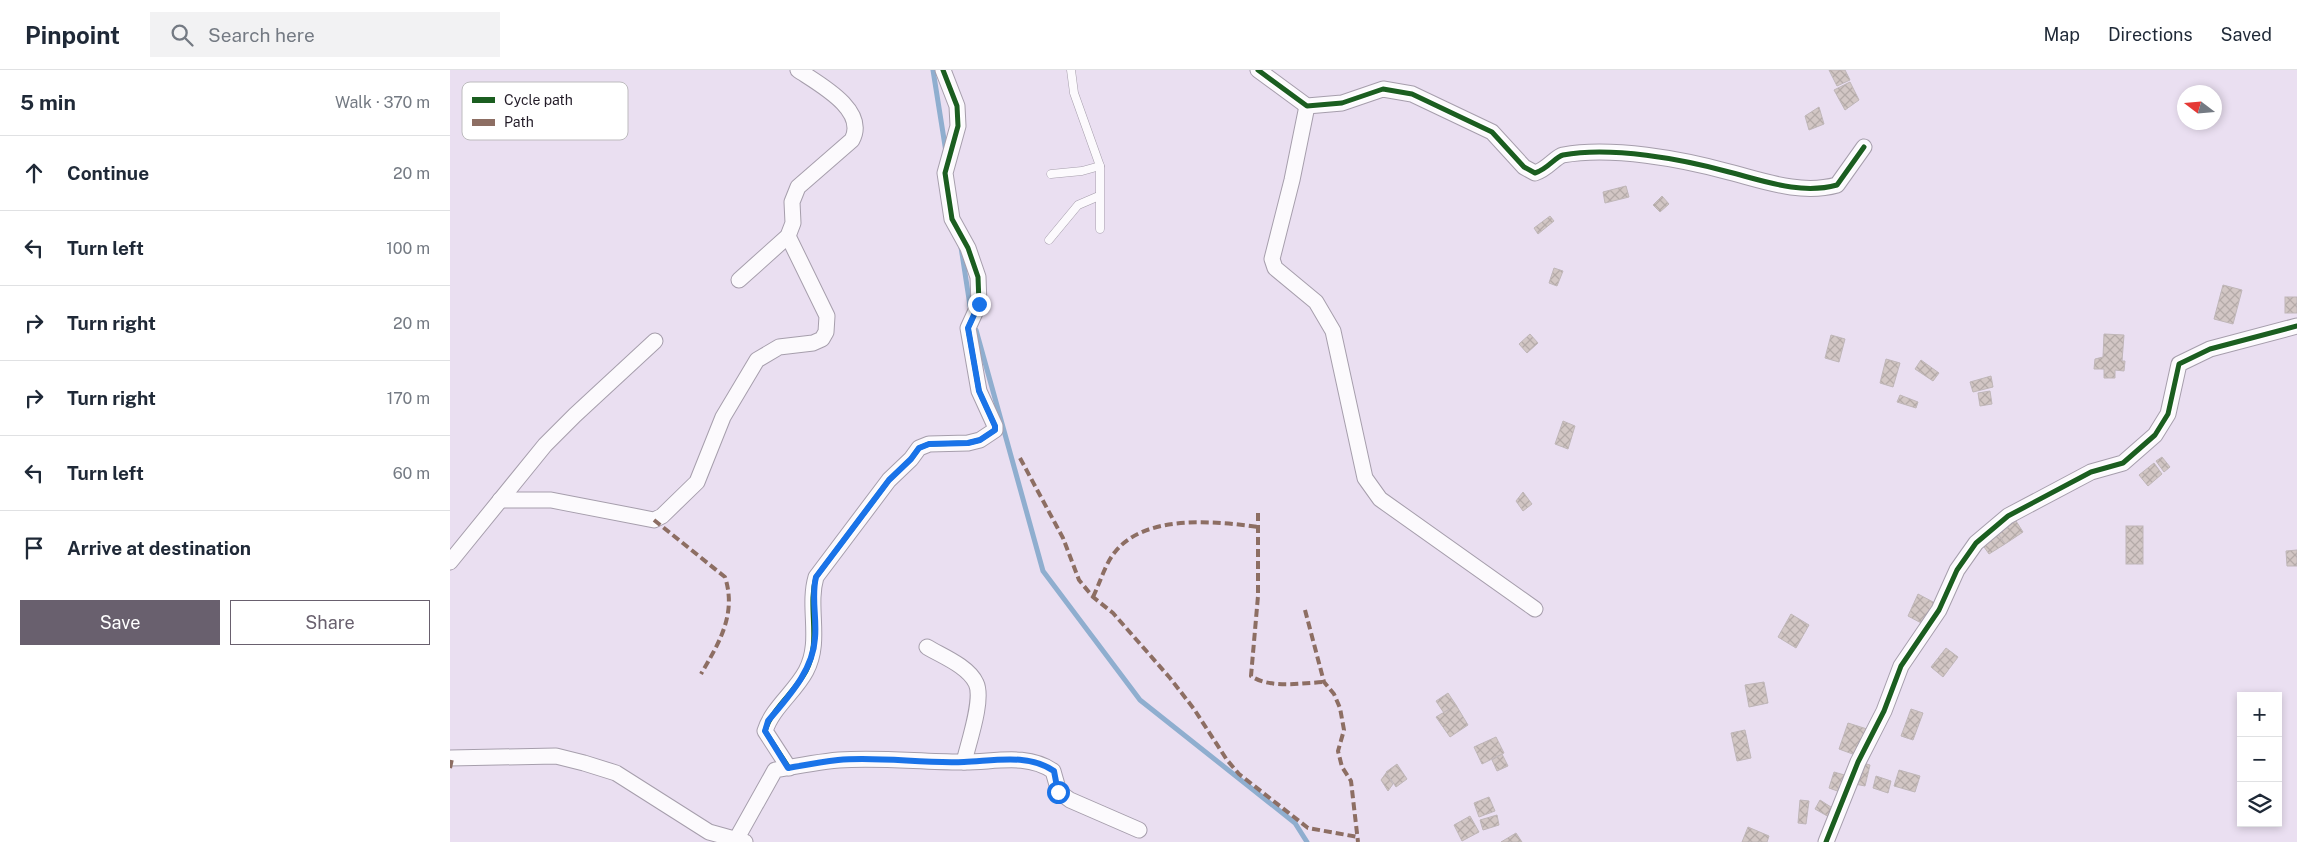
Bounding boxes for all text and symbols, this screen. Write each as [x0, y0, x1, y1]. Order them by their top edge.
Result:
search box [150, 12, 500, 57]
text: Pinpoint [25, 21, 120, 49]
icon: search [168, 21, 196, 49]
text: Search here [208, 24, 315, 46]
text: Map [2043, 24, 2080, 45]
text: Directions [2108, 24, 2193, 45]
text: Saved [2221, 24, 2272, 45]
legend [462, 82, 628, 140]
north arrow [2177, 85, 2222, 130]
text: 5 min [20, 90, 76, 115]
text: Cycle path [504, 92, 573, 108]
text: Walk · 370 m [335, 93, 430, 112]
text: Path [504, 114, 534, 130]
icon: ahead [20, 159, 48, 187]
text: Continue [67, 162, 149, 184]
text: 20 m [393, 164, 430, 183]
icon: left [20, 234, 48, 262]
text: Turn left [67, 237, 144, 259]
text: 100 m [386, 239, 430, 258]
route end [968, 293, 991, 316]
icon: right [20, 309, 48, 337]
text: Turn right [67, 312, 156, 334]
text: 20 m [393, 314, 430, 333]
icon: right [20, 384, 48, 412]
text: Turn right [67, 387, 156, 409]
text: 170 m [387, 389, 430, 408]
icon: left [20, 459, 48, 487]
text: Turn left [67, 462, 144, 484]
text: 60 m [393, 464, 430, 483]
icon: arrive [20, 534, 48, 562]
text: Arrive at destination [67, 537, 251, 559]
button: Save [20, 600, 220, 645]
button: Share [230, 600, 430, 645]
map controls [2237, 692, 2282, 827]
button: + [2237, 692, 2282, 737]
button: − [2237, 737, 2282, 782]
route start [1047, 781, 1070, 804]
button: layers [2237, 782, 2282, 827]

